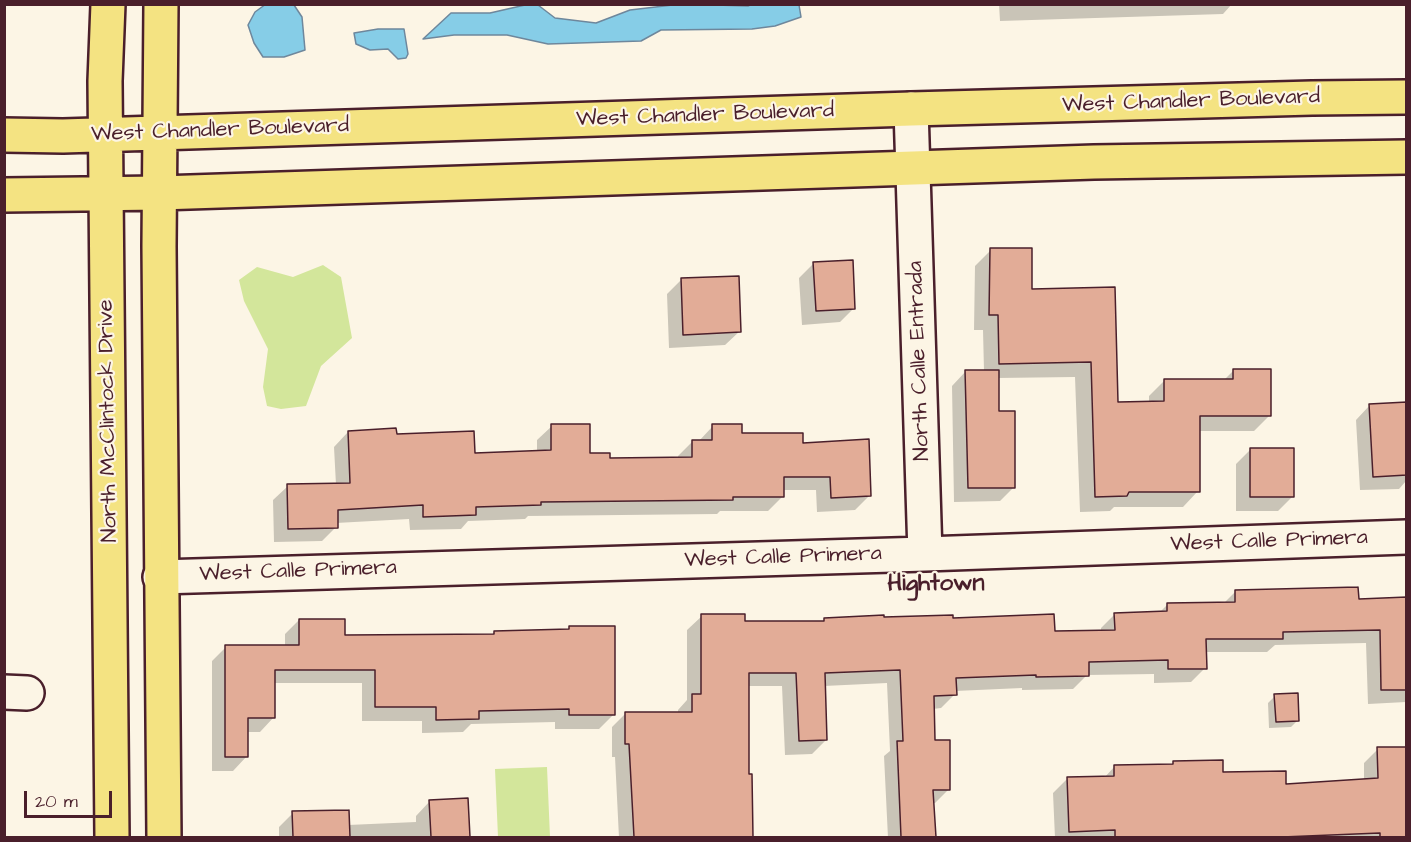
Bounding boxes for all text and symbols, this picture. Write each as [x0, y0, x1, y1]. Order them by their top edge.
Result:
street label: West Chandler Boulevard [1062, 84, 1320, 120]
street label: West Chandler Boulevard [576, 98, 834, 134]
street label: West Chandler Boulevard [91, 113, 349, 149]
street label: North Calle Entrada [903, 261, 937, 461]
street label: North McClintock Drive [94, 299, 124, 543]
street label: West Calle Primera [1170, 525, 1368, 559]
street label: West Calle Primera [684, 541, 882, 575]
street label: West Calle Primera [199, 555, 397, 589]
district label: Hightown [887, 571, 985, 599]
scale bar [27, 779, 116, 817]
text: 20 m [35, 789, 78, 814]

